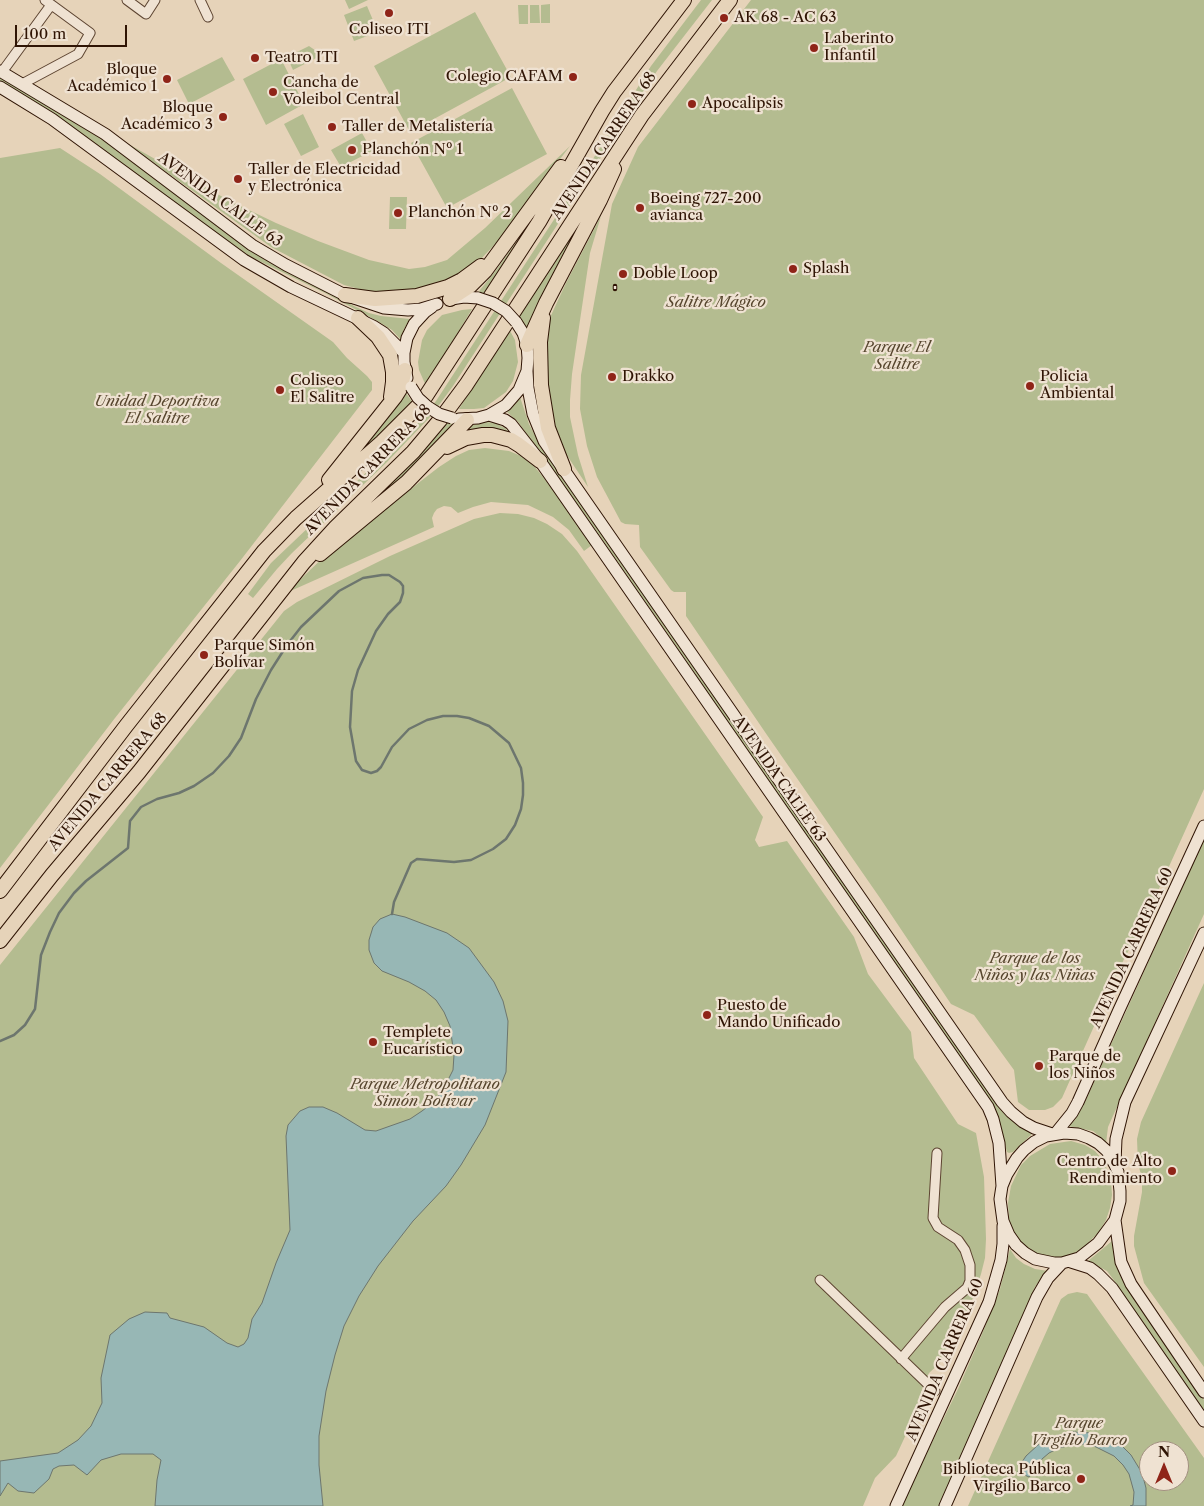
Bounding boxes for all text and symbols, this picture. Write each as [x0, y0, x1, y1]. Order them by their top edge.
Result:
marker: Coliseo ITI [383, 7, 395, 19]
place label: AK 68 - AC 63 [734, 9, 837, 27]
marker: AK 68 - AC 63 [718, 12, 730, 24]
scale bar [18, 15, 130, 47]
place label: Coliseo ITI [349, 21, 429, 39]
text: 100 m [23, 24, 66, 43]
place label: Laberinto Infantil [824, 30, 894, 65]
marker: Laberinto Infantil [808, 42, 820, 54]
place label: Teatro ITI [265, 49, 338, 67]
marker: Teatro ITI [249, 52, 261, 64]
place label: Bloque Académico 1 [67, 61, 157, 96]
place label: Colegio CAFAM [446, 68, 563, 86]
street label: AVENIDA CARRERA 68 [548, 69, 660, 223]
marker: Colegio CAFAM [567, 71, 579, 83]
marker: Bloque Académico 1 [161, 73, 173, 85]
place label: Cancha de Voleibol Central [283, 74, 399, 109]
marker: Cancha de Voleibol Central [267, 86, 279, 98]
place label: Apocalipsis [702, 95, 783, 113]
marker: Apocalipsis [686, 98, 698, 110]
place label: Bloque Académico 3 [121, 99, 213, 134]
marker: Bloque Académico 3 [217, 111, 229, 123]
place label: Taller de Metalistería [342, 118, 493, 136]
marker: Taller de Metalistería [326, 121, 338, 133]
place label: Planchón Nº 1 [362, 141, 463, 159]
marker: Planchón Nº 1 [346, 144, 358, 156]
street label: AVENIDA CALLE 63 [154, 149, 286, 251]
place label: Taller de Electricidad y Electrónica [248, 161, 401, 196]
marker: Taller de Electricidad y Electrónica [232, 173, 244, 185]
place label: Boeing 727-200 avianca [650, 190, 761, 225]
marker: Boeing 727-200 avianca [634, 202, 646, 214]
place label: Planchón Nº 2 [408, 204, 511, 222]
marker: Planchón Nº 2 [392, 207, 404, 219]
place label: Splash [803, 260, 849, 278]
marker: Splash [787, 263, 799, 275]
place label: Doble Loop [633, 265, 718, 283]
marker: Doble Loop [617, 268, 629, 280]
park label: Salitre Mágico [666, 294, 766, 312]
park label: Parque El Salitre [863, 339, 931, 374]
place label: Drakko [622, 368, 674, 386]
place label: Policia Ambiental [1040, 368, 1114, 403]
marker: Drakko [606, 371, 618, 383]
place label: Coliseo El Salitre [290, 372, 354, 407]
marker: Policia Ambiental [1024, 380, 1036, 392]
marker: Coliseo El Salitre [274, 384, 286, 396]
park label: Unidad Deportiva El Salitre [95, 393, 219, 428]
street label: AVENIDA CARRERA 68 [301, 401, 435, 539]
place label: Parque Simón Bolívar [214, 637, 315, 672]
marker: Parque Simón Bolívar [198, 649, 210, 661]
street label: AVENIDA CARRERA 68 [45, 709, 171, 855]
street label: AVENIDA CALLE 63 [729, 713, 829, 845]
street label: AVENIDA CARRERA 60 [1087, 865, 1177, 1031]
park label: Parque de los Niños y las Niñas [975, 950, 1095, 985]
place label: Puesto de Mando Unificado [717, 997, 840, 1032]
marker: Puesto de Mando Unificado [701, 1009, 713, 1021]
place label: Templete Eucarístico [383, 1024, 463, 1059]
marker: Templete Eucarístico [367, 1036, 379, 1048]
place label: Parque de los Niños [1049, 1048, 1121, 1083]
marker: Parque de los Niños [1033, 1060, 1045, 1072]
park label: Parque Metropolitano Simón Bolívar [350, 1076, 500, 1111]
place label: Centro de Alto Rendimiento [1056, 1153, 1162, 1188]
marker: Centro de Alto Rendimiento [1166, 1165, 1178, 1177]
street label: AVENIDA CARRERA 60 [902, 1276, 988, 1444]
park label: Parque Virgilio Barco [1031, 1415, 1127, 1450]
north arrow [1139, 1441, 1189, 1491]
text: N [1158, 1443, 1170, 1461]
place label: Biblioteca Pública Virgilio Barco [942, 1461, 1071, 1496]
marker: Biblioteca Pública Virgilio Barco [1075, 1473, 1087, 1485]

